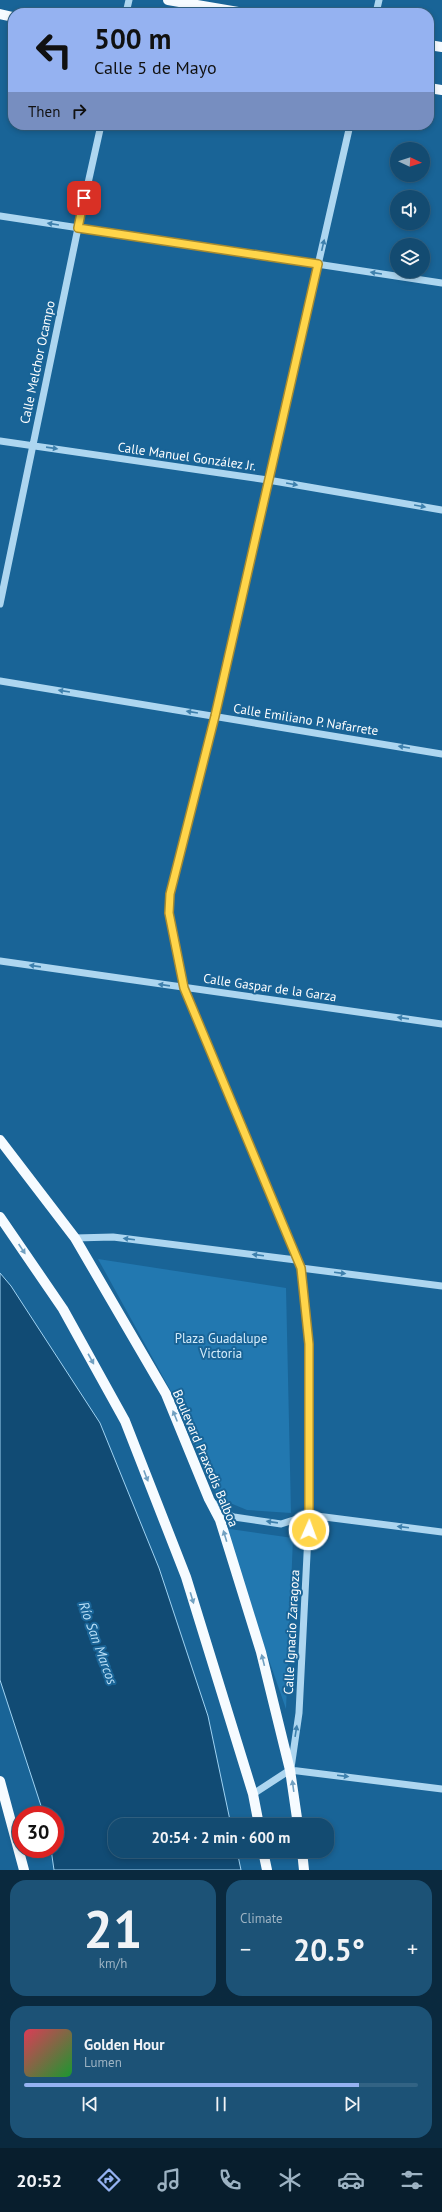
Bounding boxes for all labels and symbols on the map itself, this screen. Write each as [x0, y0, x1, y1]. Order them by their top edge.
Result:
north arrow [390, 142, 430, 182]
pin [67, 181, 101, 215]
one-way arrow [47, 221, 60, 227]
one-way arrow [320, 239, 326, 251]
one-way arrow [370, 270, 382, 276]
street label: Calle Melchor Ocampo [16, 299, 59, 425]
street label: Calle Manuel González Jr. [117, 438, 257, 475]
one-way arrow [46, 445, 59, 451]
one-way arrow [286, 481, 298, 487]
one-way arrow [414, 503, 426, 509]
one-way arrow [58, 688, 70, 694]
street label: Calle Emiliano P. Nafarrete [232, 700, 380, 739]
one-way arrow [186, 709, 199, 715]
one-way arrow [398, 744, 410, 750]
one-way arrow [29, 963, 41, 969]
street label: Calle Gaspar de la Garza [202, 970, 338, 1005]
one-way arrow [158, 982, 170, 988]
one-way arrow [397, 1015, 409, 1021]
one-way arrow [123, 1235, 135, 1242]
one-way arrow [18, 1244, 26, 1254]
one-way arrow [252, 1252, 264, 1258]
one-way arrow [334, 1270, 346, 1276]
park label: Plaza Guadalupe Victoria [175, 1330, 267, 1362]
one-way arrow [87, 1353, 94, 1365]
street label: Boulevard Praxedis Balboa [169, 1387, 242, 1529]
one-way arrow [172, 1410, 178, 1421]
one-way arrow [144, 1471, 150, 1483]
position arrow [288, 1509, 330, 1551]
one-way arrow [266, 1519, 278, 1525]
one-way arrow [397, 1524, 409, 1530]
one-way arrow [222, 1529, 228, 1541]
street label: Calle Ignacio Zaragoza [280, 1569, 303, 1695]
one-way arrow [189, 1592, 195, 1604]
water label: Río San Marcos [75, 1599, 121, 1687]
one-way arrow [260, 1654, 266, 1666]
one-way arrow [294, 1725, 300, 1737]
one-way arrow [337, 1773, 349, 1780]
one-way arrow [290, 1780, 296, 1792]
speed limit sign: 30 [12, 1806, 64, 1858]

